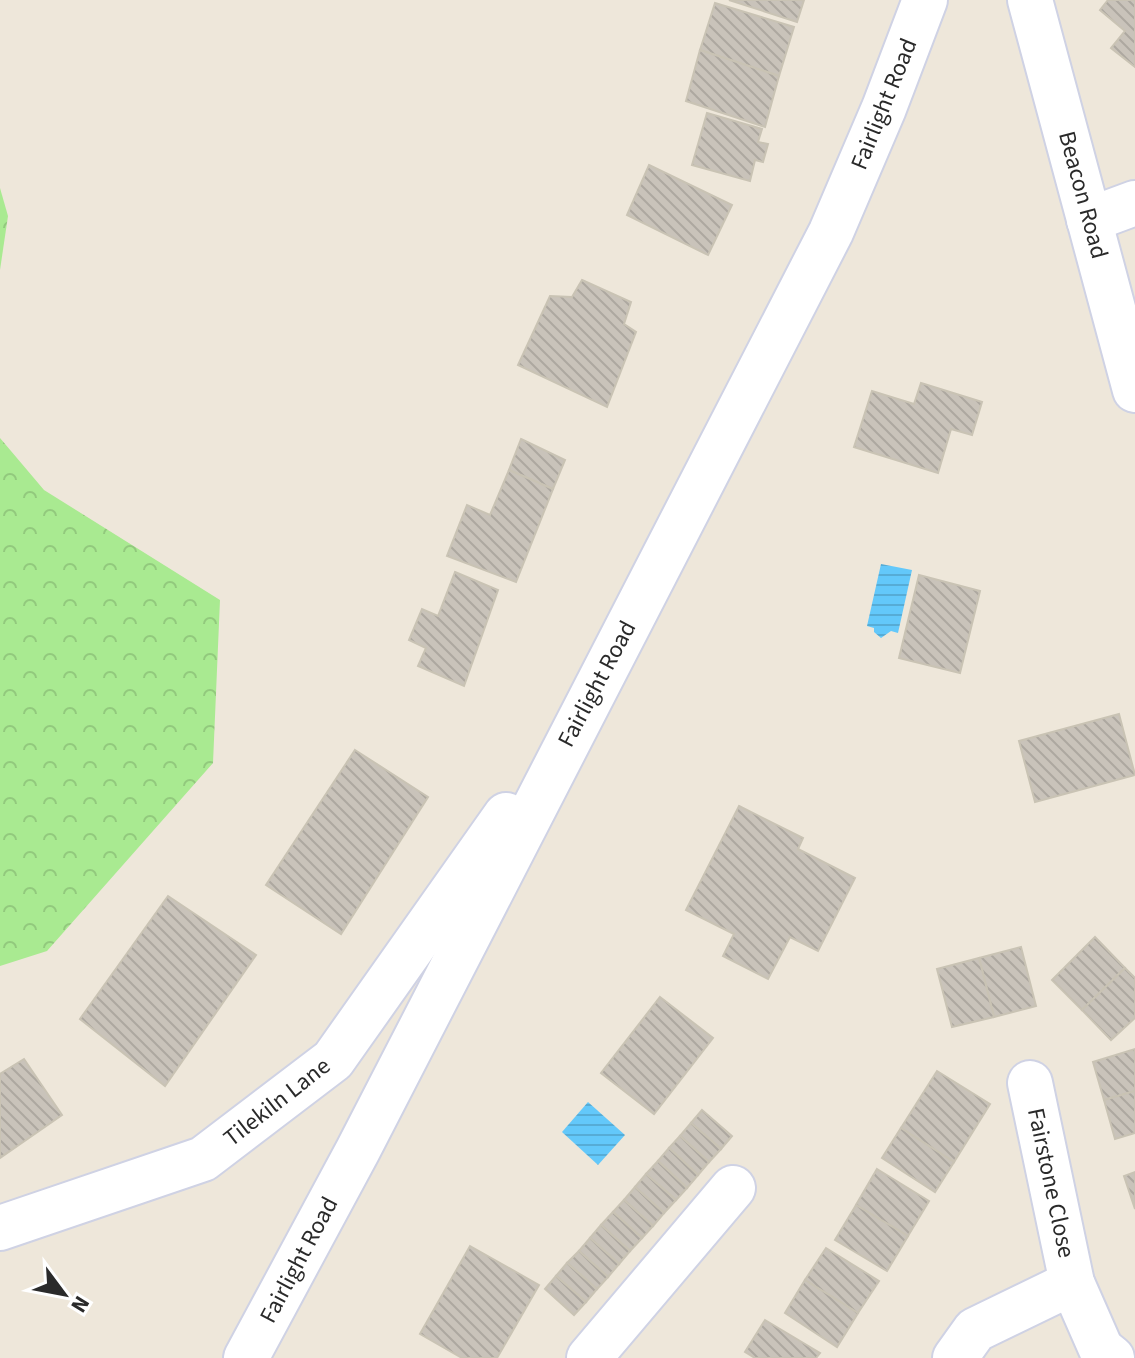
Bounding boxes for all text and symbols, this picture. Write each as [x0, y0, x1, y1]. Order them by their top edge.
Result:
street label: Fairlight Road [842, 33, 926, 175]
street label: Beacon Road [1049, 127, 1117, 263]
street label: Fairlight Road [549, 614, 645, 754]
street label: Tilekiln Lane [216, 1049, 338, 1155]
street label: Fairstone Close [1018, 1105, 1084, 1261]
street label: Fairlight Road [251, 1190, 347, 1330]
north arrow [24, 1254, 104, 1334]
text: N [63, 1289, 98, 1319]

